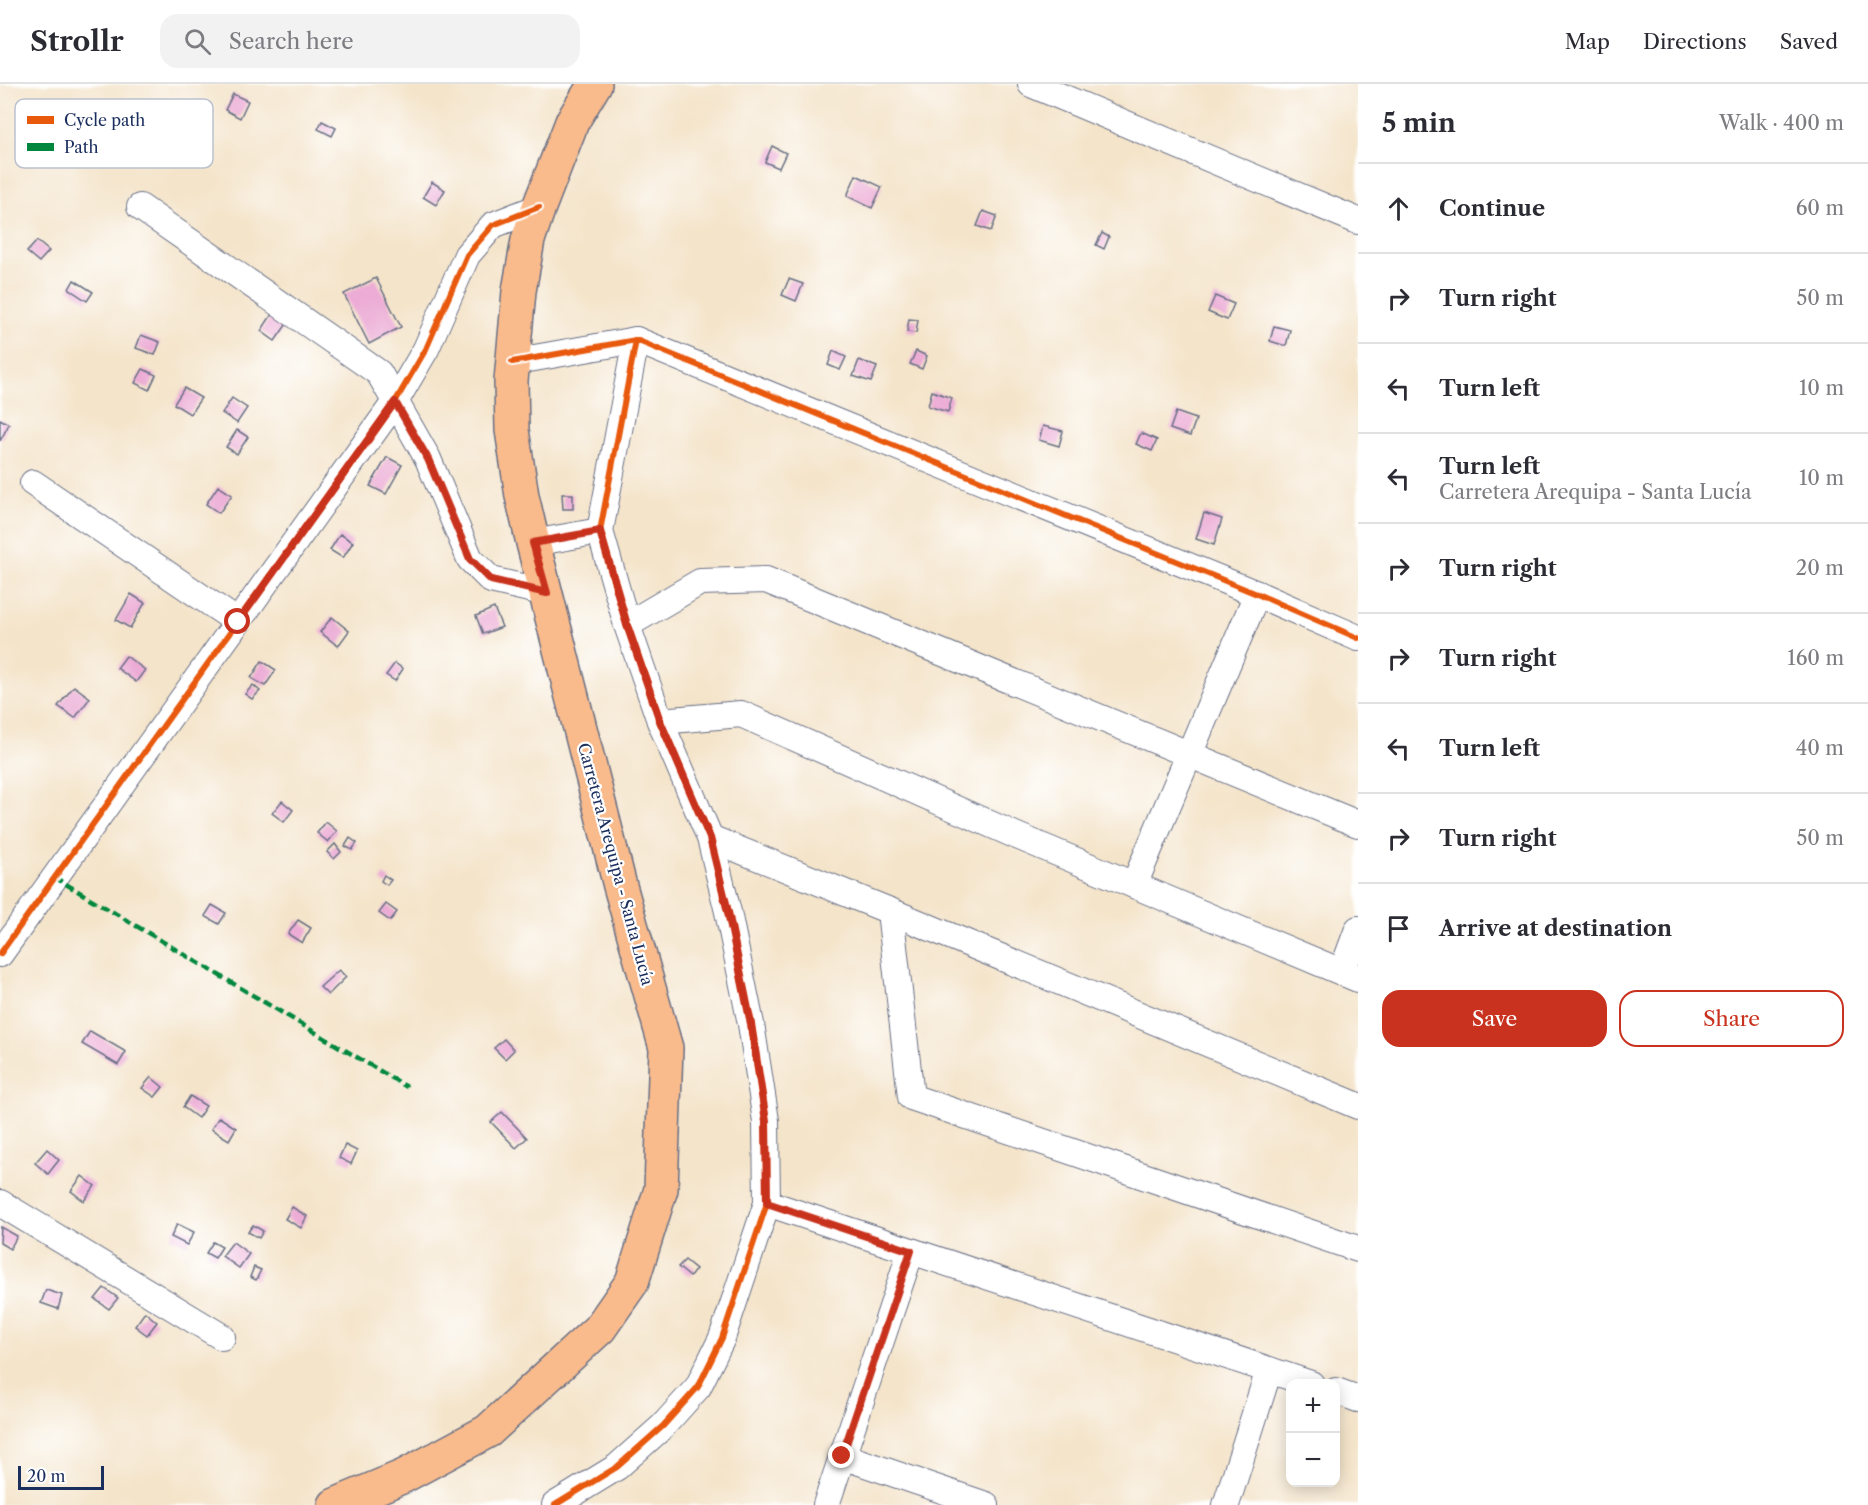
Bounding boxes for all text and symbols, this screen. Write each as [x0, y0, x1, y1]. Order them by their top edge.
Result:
search box [160, 14, 580, 68]
text: Strollr [30, 24, 124, 58]
icon: search [181, 25, 214, 58]
text: Search here [229, 28, 353, 55]
text: Map [1565, 29, 1610, 54]
text: Directions [1643, 29, 1747, 54]
text: Saved [1780, 29, 1838, 54]
legend [15, 99, 213, 168]
text: 5 min [1382, 107, 1456, 139]
text: Cycle path [64, 110, 145, 130]
text: Walk · 400 m [1719, 111, 1844, 135]
text: Path [64, 137, 98, 157]
icon: ahead [1382, 192, 1415, 225]
text: Continue [1439, 195, 1545, 222]
text: 60 m [1796, 196, 1844, 220]
icon: right [1382, 282, 1415, 315]
text: Turn right [1439, 285, 1557, 312]
text: 50 m [1797, 286, 1844, 310]
icon: left [1382, 372, 1415, 405]
text: Turn left [1439, 375, 1540, 402]
text: 10 m [1799, 376, 1844, 400]
text: Turn left [1439, 453, 1540, 480]
icon: left [1382, 462, 1415, 495]
text: 10 m [1799, 466, 1844, 490]
text: Carretera Arequipa - Santa Lucía [1439, 480, 1752, 504]
icon: right [1382, 552, 1415, 585]
text: Turn right [1439, 555, 1557, 582]
text: 20 m [1796, 556, 1844, 580]
route start [224, 608, 250, 634]
icon: right [1382, 642, 1415, 675]
text: Turn right [1439, 645, 1557, 672]
text: 160 m [1787, 646, 1844, 670]
icon: left [1382, 732, 1415, 765]
text: Turn left [1439, 735, 1540, 762]
text: 40 m [1796, 736, 1844, 760]
street label: Carretera Arequipa - Santa Lucía [574, 741, 658, 988]
icon: right [1382, 822, 1415, 855]
text: Turn right [1439, 825, 1557, 852]
text: 50 m [1797, 826, 1844, 850]
icon: arrive [1382, 912, 1415, 945]
text: Arrive at destination [1439, 915, 1672, 942]
button: Save [1382, 990, 1607, 1047]
button: Share [1619, 990, 1844, 1047]
map controls [1286, 1379, 1340, 1487]
button: + [1286, 1379, 1340, 1433]
button: − [1286, 1433, 1340, 1487]
route end [828, 1442, 854, 1468]
scale bar [18, 1463, 104, 1490]
text: 20 m [27, 1466, 66, 1486]

